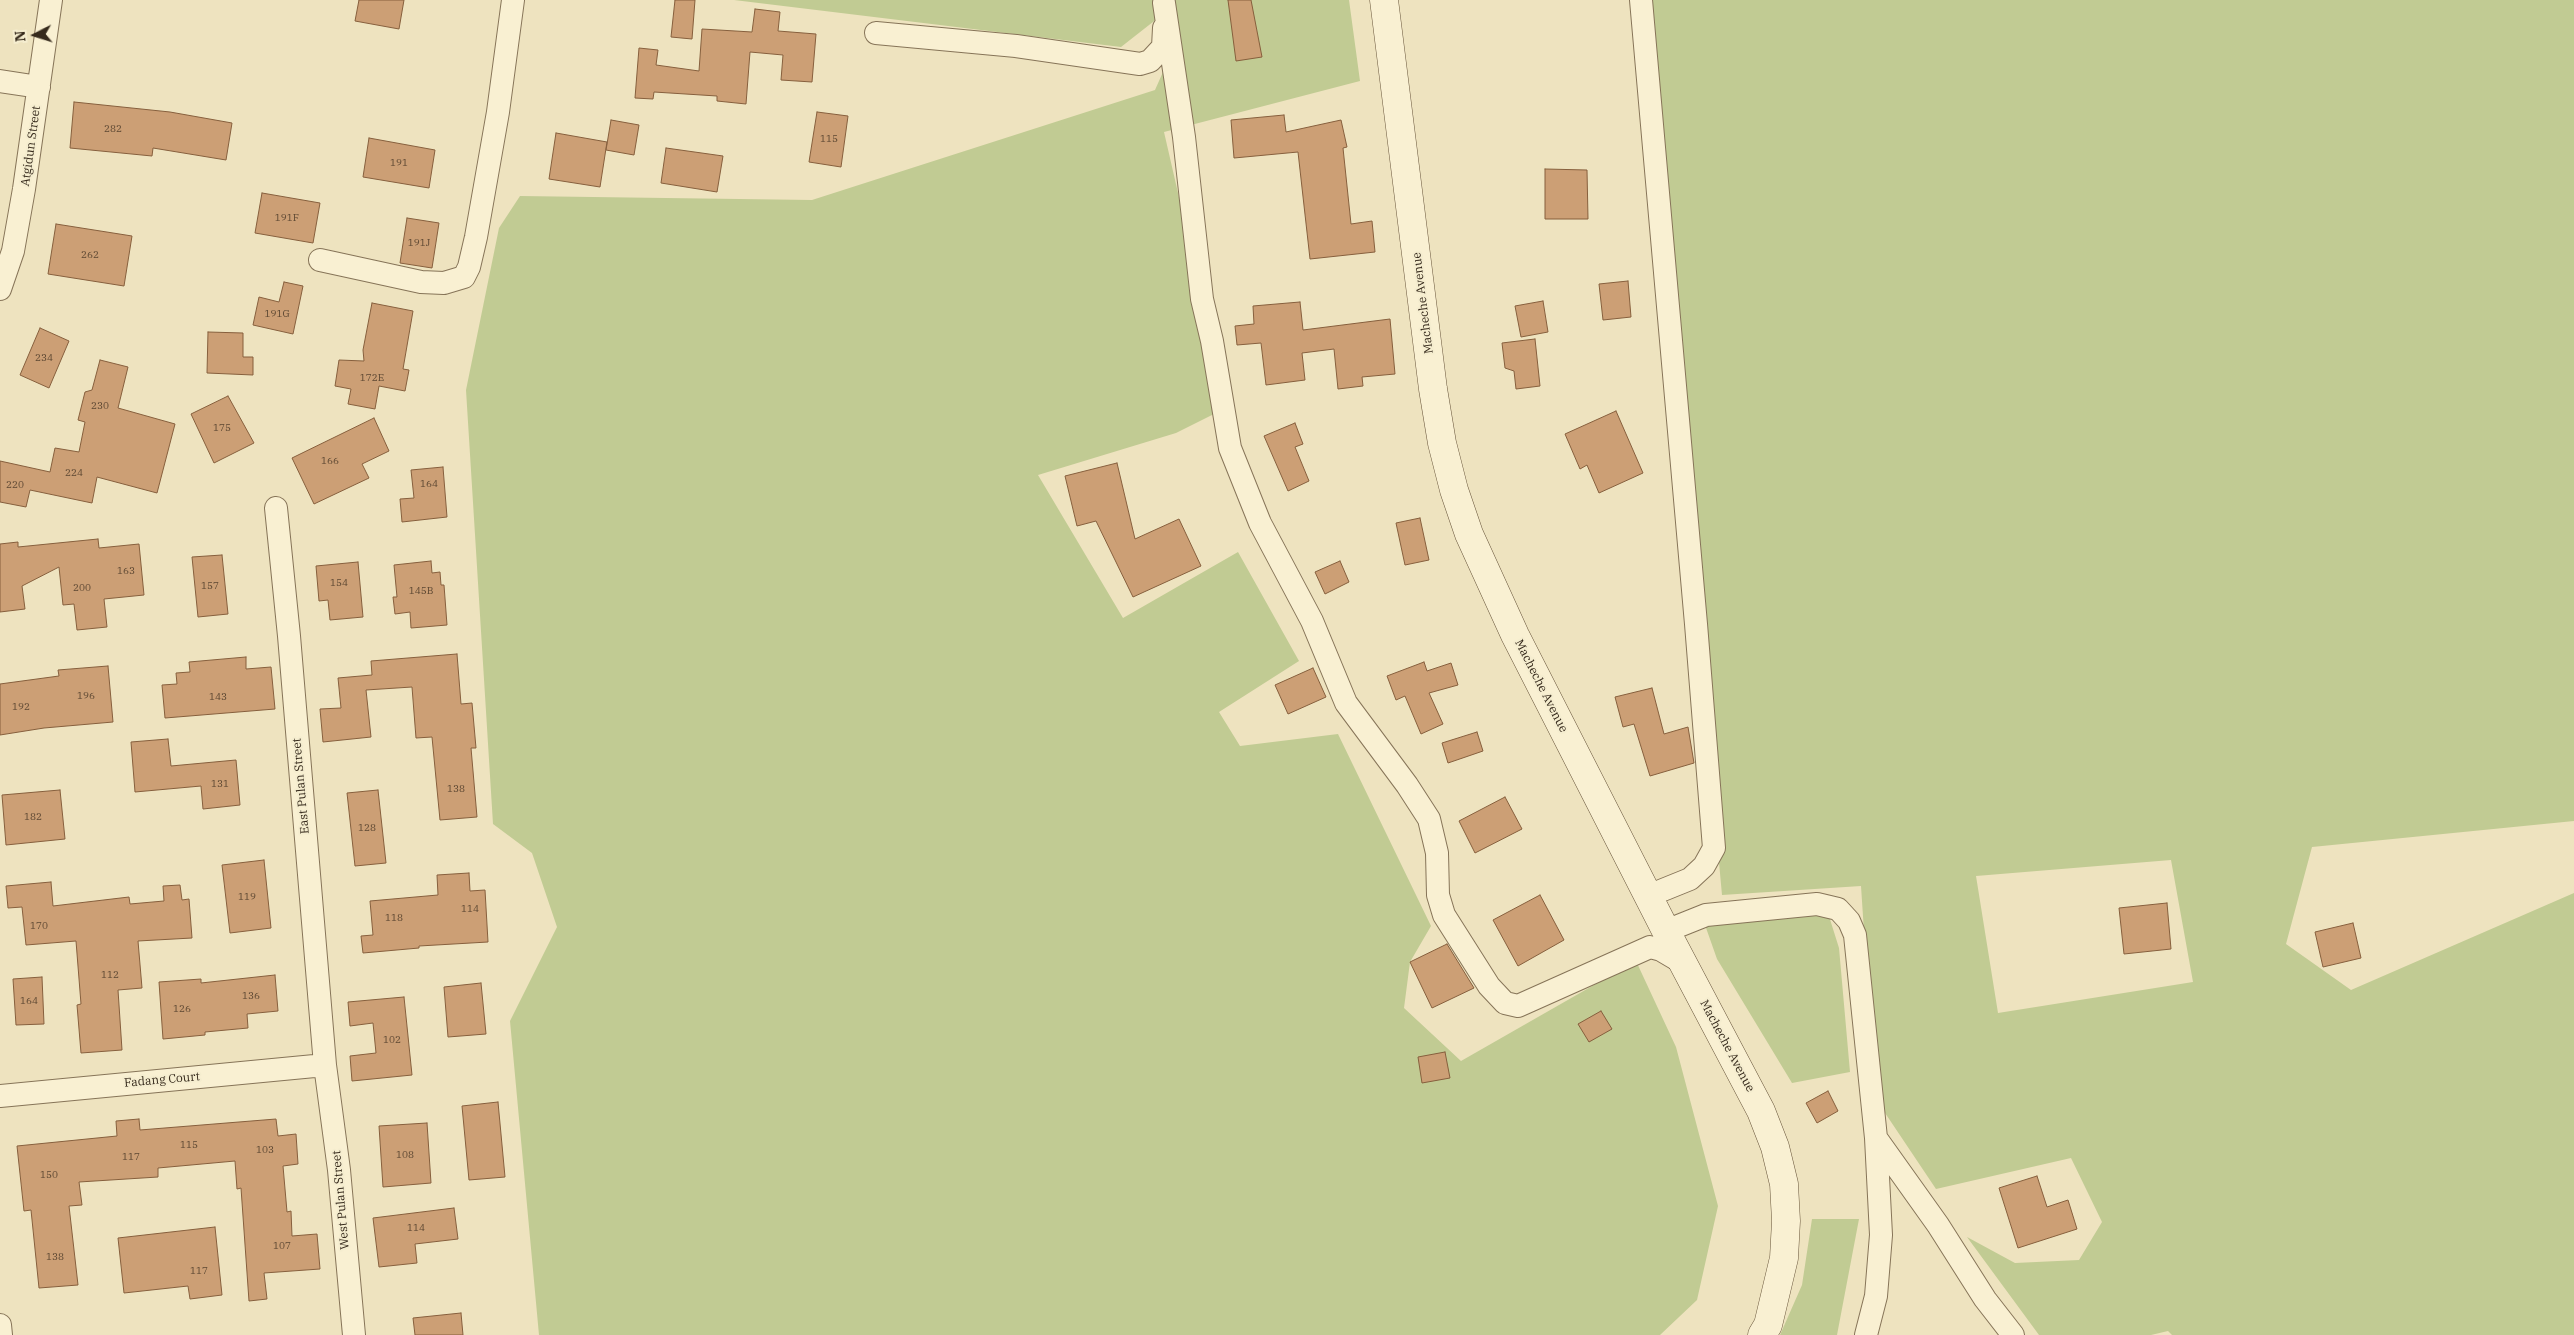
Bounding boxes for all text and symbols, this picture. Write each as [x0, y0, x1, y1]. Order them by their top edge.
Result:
north arrow [10, 10, 60, 60]
text: N [11, 30, 30, 43]
street label: Atgidun Street [18, 105, 44, 187]
house number: 282 [104, 123, 122, 135]
house number: 115 [820, 133, 838, 145]
house number: 191 [390, 157, 408, 169]
house number: 191F [275, 212, 299, 224]
house number: 191J [408, 237, 430, 249]
house number: 262 [81, 249, 99, 261]
street label: Macheche Avenue [1410, 251, 1436, 355]
house number: 191G [264, 308, 290, 320]
house number: 234 [35, 352, 53, 364]
house number: 172E [360, 372, 384, 384]
house number: 230 [91, 400, 109, 412]
house number: 175 [213, 422, 231, 434]
house number: 166 [321, 455, 339, 467]
house number: 224 [65, 467, 83, 479]
house number: 164 [420, 478, 438, 490]
house number: 220 [6, 479, 24, 491]
house number: 163 [117, 565, 135, 577]
house number: 154 [330, 577, 348, 589]
house number: 157 [201, 580, 219, 592]
house number: 200 [73, 582, 91, 594]
house number: 145B [409, 585, 433, 597]
street label: Macheche Avenue [1511, 637, 1571, 735]
house number: 196 [77, 690, 95, 702]
house number: 143 [209, 691, 227, 703]
house number: 192 [12, 701, 30, 713]
street label: East Pulan Street [290, 737, 312, 835]
house number: 131 [211, 778, 229, 790]
house number: 138 [447, 783, 465, 795]
house number: 182 [24, 811, 42, 823]
house number: 128 [358, 822, 376, 834]
house number: 119 [238, 891, 256, 903]
house number: 114 [461, 903, 479, 915]
house number: 118 [385, 912, 403, 924]
house number: 170 [30, 920, 48, 932]
house number: 112 [101, 969, 119, 981]
house number: 136 [242, 990, 260, 1002]
house number: 164 [20, 995, 38, 1007]
street label: Macheche Avenue [1697, 997, 1757, 1095]
house number: 126 [173, 1003, 191, 1015]
house number: 102 [383, 1034, 401, 1046]
street label: Fadang Court [124, 1070, 200, 1090]
house number: 115 [180, 1139, 198, 1151]
house number: 103 [256, 1144, 274, 1156]
house number: 108 [396, 1149, 414, 1161]
street label: West Pulan Street [329, 1150, 353, 1250]
house number: 117 [122, 1151, 140, 1163]
house number: 150 [40, 1169, 58, 1181]
house number: 114 [407, 1222, 425, 1234]
house number: 107 [273, 1240, 291, 1252]
house number: 138 [46, 1251, 64, 1263]
house number: 117 [190, 1265, 208, 1277]

